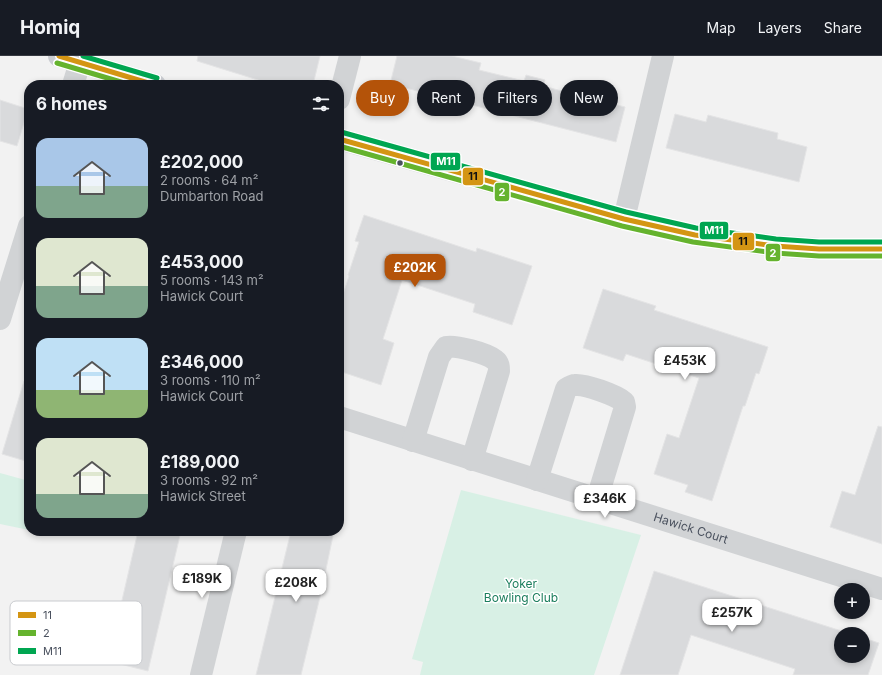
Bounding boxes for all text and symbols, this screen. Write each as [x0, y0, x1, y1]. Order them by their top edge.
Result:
text: Homiq [20, 16, 80, 39]
text: Map [707, 19, 736, 36]
text: Layers [758, 19, 802, 36]
text: Share [824, 19, 862, 36]
chip: Buy [356, 80, 409, 116]
chip: Rent [417, 80, 475, 116]
chip: Filters [483, 80, 552, 116]
chip: New [560, 80, 618, 116]
icon: filters [310, 93, 332, 115]
text: 6 homes [36, 94, 107, 114]
text: £202,000 [160, 152, 243, 172]
line badge: M11 [430, 152, 461, 171]
icon: home [68, 154, 116, 202]
text: M11 [436, 154, 456, 168]
unlabelled marker [395, 158, 405, 168]
line badge: 11 [462, 167, 484, 186]
text: 11 [468, 169, 478, 183]
text: 2 rooms · 64 m² [160, 172, 258, 188]
line badge: 2 [494, 182, 510, 202]
text: 2 [499, 185, 506, 199]
text: Dumbarton Road [160, 188, 264, 204]
line badge: M11 [699, 221, 729, 240]
text: M11 [704, 223, 724, 237]
line badge: 11 [732, 232, 755, 251]
text: 11 [738, 234, 748, 248]
line badge: 2 [765, 243, 781, 262]
text: 2 [770, 246, 777, 260]
text: £453,000 [160, 252, 243, 272]
icon: home [68, 254, 116, 302]
pin: £202K [387, 254, 443, 288]
text: £202K [394, 259, 436, 275]
text: 5 rooms · 143 m² [160, 272, 264, 288]
text: Hawick Court [160, 288, 243, 304]
pin: £453K [657, 347, 713, 381]
text: £346,000 [160, 352, 243, 372]
text: £453K [663, 352, 707, 368]
icon: home [68, 354, 116, 402]
text: 3 rooms · 110 m² [160, 372, 261, 388]
text: Hawick Court [160, 388, 243, 404]
text: £189,000 [160, 452, 239, 472]
icon: home [68, 454, 116, 502]
text: 3 rooms · 92 m² [160, 472, 258, 488]
pin: £346K [577, 485, 633, 519]
text: Hawick Street [160, 488, 246, 504]
text: £346K [583, 490, 627, 506]
street label: Hawick Court [652, 509, 730, 547]
pin: £189K [174, 565, 230, 599]
pin: £208K [268, 569, 324, 603]
text: £189K [182, 570, 222, 586]
text: £208K [274, 574, 318, 590]
park label: Yoker Bowling Club [484, 576, 558, 605]
map controls [834, 583, 870, 663]
button: + [834, 583, 870, 619]
pin: £257K [704, 599, 760, 633]
legend [10, 601, 142, 665]
text: £257K [711, 604, 753, 620]
text: 11 [43, 608, 52, 622]
text: 2 [43, 626, 50, 640]
button: − [834, 627, 870, 663]
text: M11 [43, 644, 62, 658]

